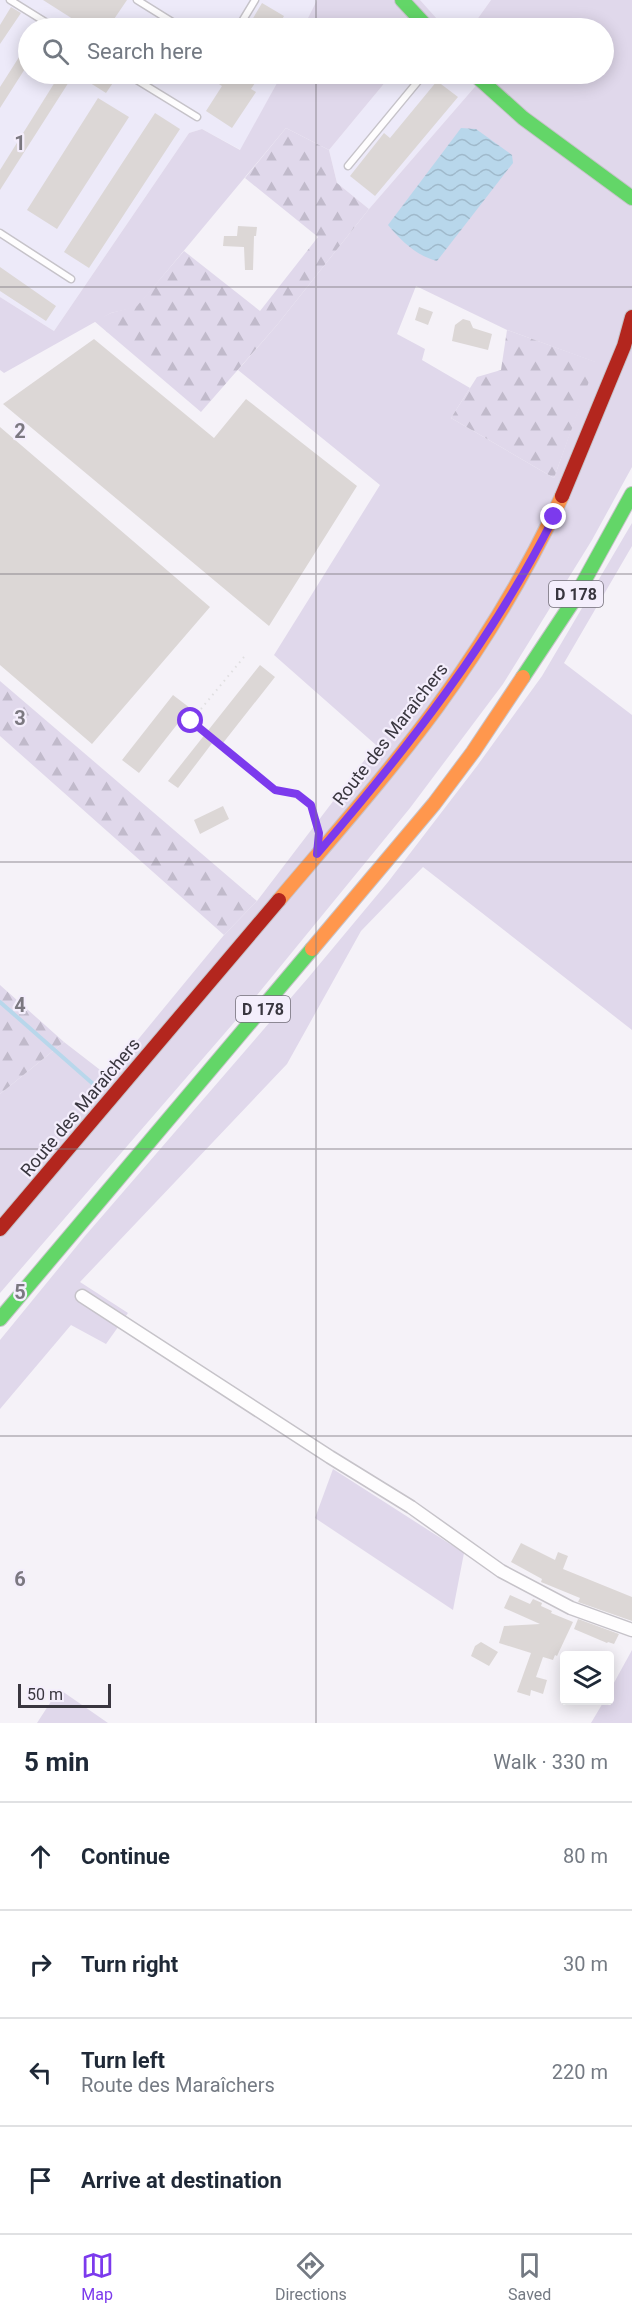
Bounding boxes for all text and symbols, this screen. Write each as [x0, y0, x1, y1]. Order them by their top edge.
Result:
search box [18, 18, 614, 84]
icon: search [39, 35, 72, 68]
text: Search here [87, 39, 203, 64]
text: 1 [14, 131, 26, 155]
text: 2 [14, 419, 26, 443]
route end [540, 503, 566, 529]
road number: D 178 [549, 581, 603, 607]
street label: Route des Maraîchers [328, 659, 452, 809]
text: 3 [14, 706, 26, 730]
route start [177, 707, 203, 733]
text: 4 [14, 993, 26, 1017]
road number: D 178 [236, 996, 290, 1022]
street label: Route des Maraîchers [16, 1033, 144, 1181]
text: 5 [14, 1280, 26, 1304]
text: 6 [14, 1567, 26, 1591]
map controls [560, 1651, 614, 1705]
button: layers [560, 1651, 614, 1705]
scale bar [18, 1681, 111, 1708]
text: 50 m [27, 1685, 63, 1704]
text: 5 min [24, 1747, 89, 1777]
text: Walk · 330 m [493, 1750, 608, 1774]
icon: ahead [24, 1840, 57, 1873]
text: Continue [81, 1844, 170, 1869]
text: 80 m [563, 1844, 608, 1868]
icon: right [24, 1948, 57, 1981]
text: Turn right [81, 1952, 178, 1977]
text: 30 m [563, 1952, 608, 1976]
text: Turn left [81, 2048, 165, 2073]
icon: left [24, 2056, 57, 2089]
text: 220 m [552, 2060, 608, 2084]
text: Route des Maraîchers [81, 2073, 275, 2097]
icon: arrive [24, 2164, 57, 2197]
text: Arrive at destination [81, 2168, 282, 2193]
tab: Map [81, 2249, 114, 2304]
tab: Directions [275, 2249, 347, 2304]
tab: Saved [508, 2249, 551, 2304]

